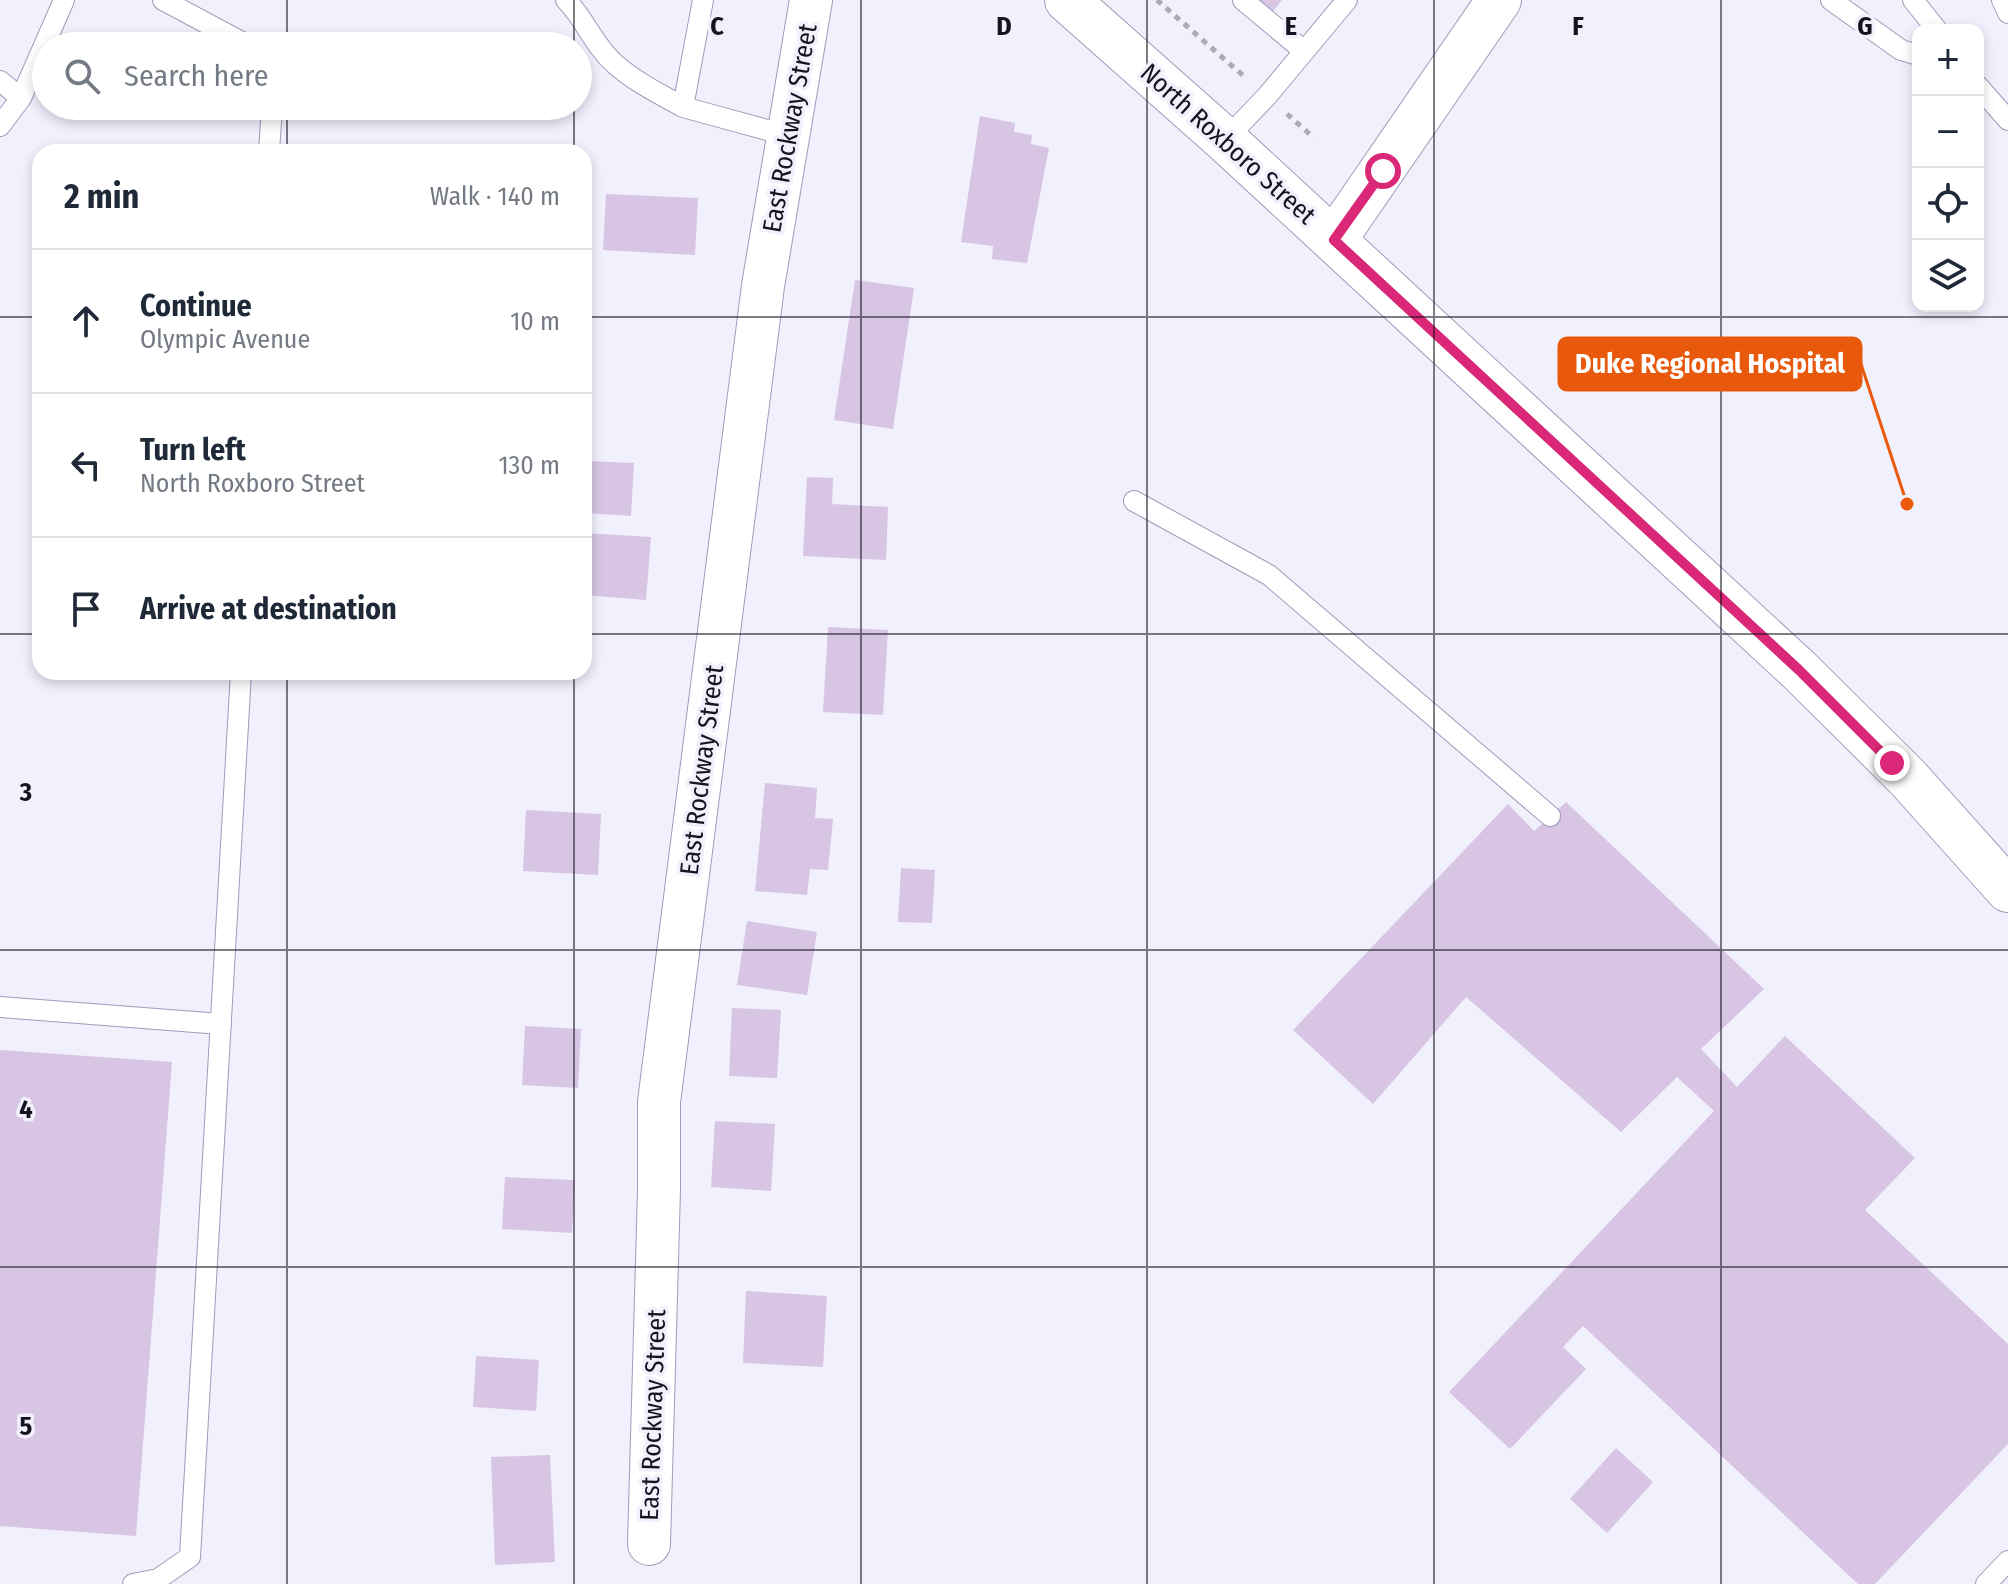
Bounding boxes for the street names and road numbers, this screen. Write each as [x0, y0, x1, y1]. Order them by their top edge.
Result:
street label: East Rockway Street [756, 21, 824, 235]
street label: North Roxboro Street [1134, 57, 1322, 231]
street label: East Rockway Street [674, 663, 730, 877]
street label: East Rockway Street [634, 1308, 672, 1521]

